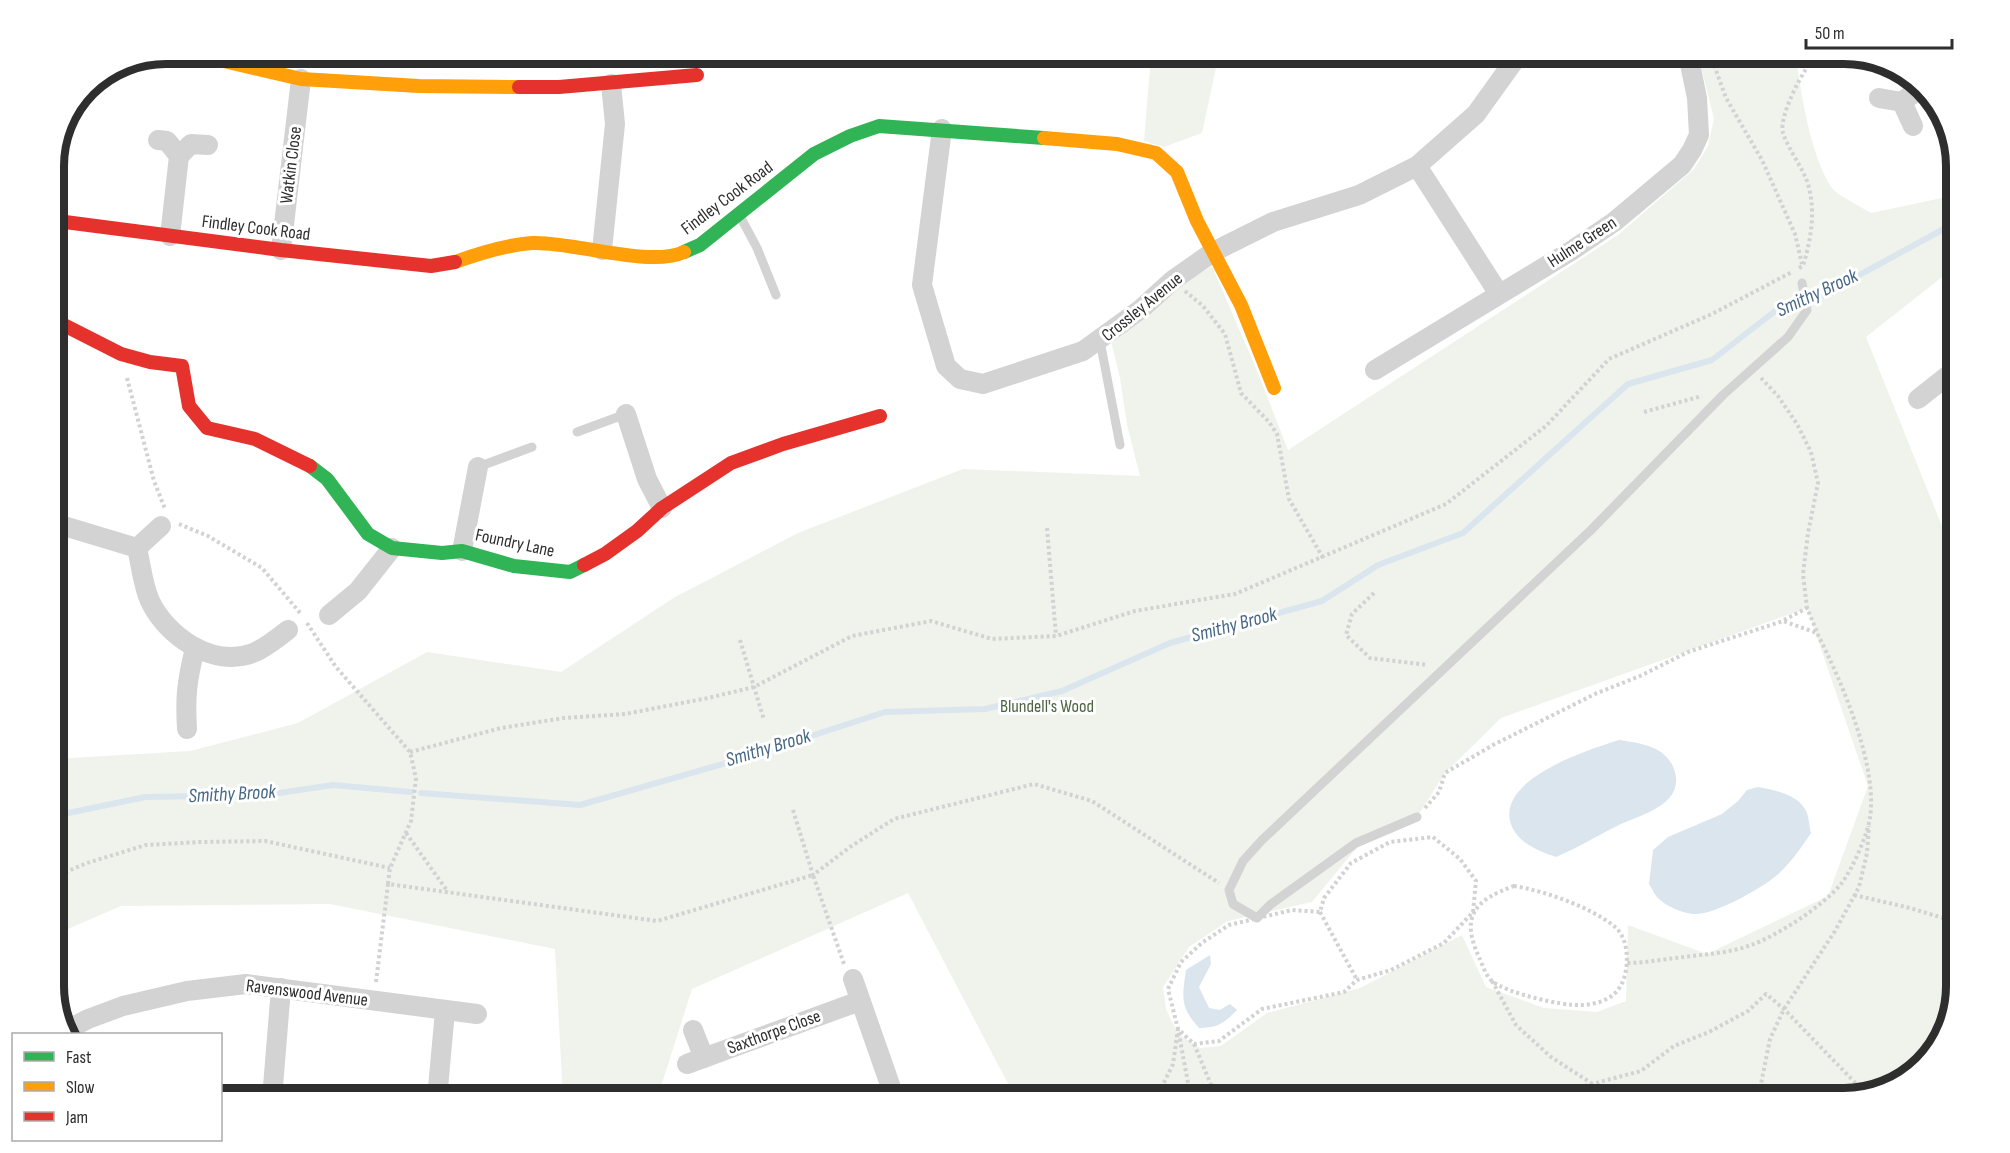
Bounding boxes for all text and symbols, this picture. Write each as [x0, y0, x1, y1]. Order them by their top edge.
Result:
scale bar [1806, 12, 1952, 50]
text: 50 m [1815, 23, 1845, 44]
street label: Watkin Close [276, 125, 306, 205]
street label: Findley Cook Road [677, 157, 777, 239]
street label: Findley Cook Road [201, 211, 311, 245]
street label: Hulme Green [1544, 212, 1620, 272]
water label: Smithy Brook [1772, 263, 1862, 322]
street label: Crossley Avenue [1097, 268, 1187, 346]
street label: Foundry Lane [473, 524, 557, 562]
water label: Smithy Brook [1189, 602, 1280, 648]
park label: Blundell's Wood [1000, 696, 1094, 717]
water label: Smithy Brook [723, 724, 814, 772]
water label: Smithy Brook [188, 780, 277, 808]
street label: Ravenswood Avenue [245, 975, 369, 1011]
street label: Saxthorpe Close [724, 1005, 824, 1059]
legend [12, 1033, 222, 1141]
text: Fast [66, 1047, 92, 1068]
text: Slow [66, 1077, 95, 1098]
text: Jam [65, 1107, 88, 1128]

